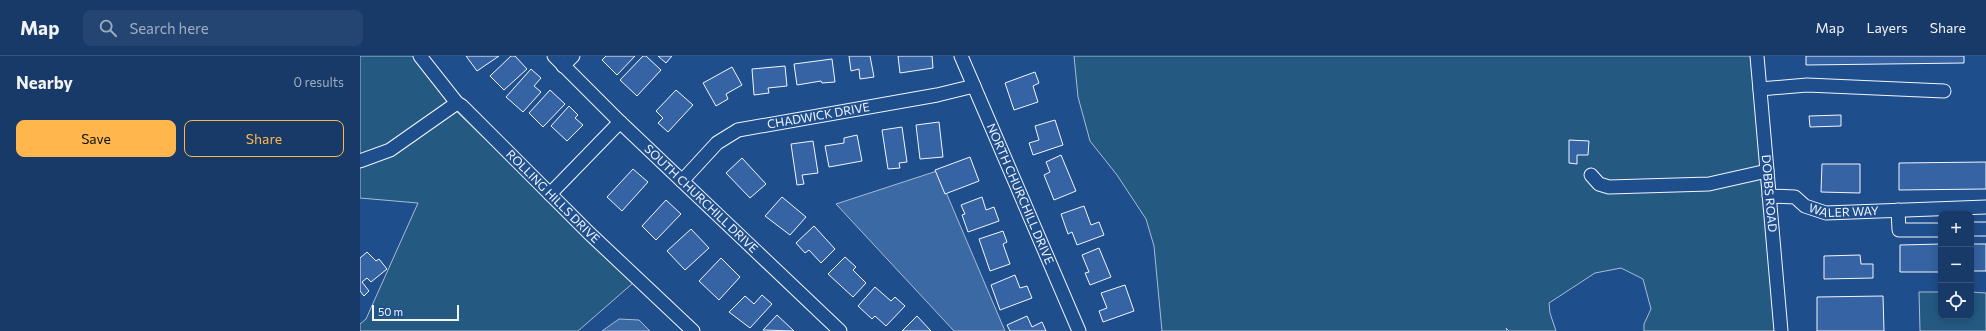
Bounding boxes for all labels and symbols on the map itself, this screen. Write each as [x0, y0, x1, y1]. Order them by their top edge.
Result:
street label: CHADWICK DRIVE [766, 99, 871, 131]
street label: NORTH CHURCHILL DRIVE [985, 121, 1057, 266]
street label: SOUTH CHURCHILL DRIVE [642, 141, 761, 255]
street label: ROLLING HILLS DRIVE [504, 147, 603, 245]
street label: DOBBS ROAD [1760, 154, 1780, 233]
street label: WALER WAY [1807, 200, 1879, 219]
scale bar [372, 303, 459, 322]

